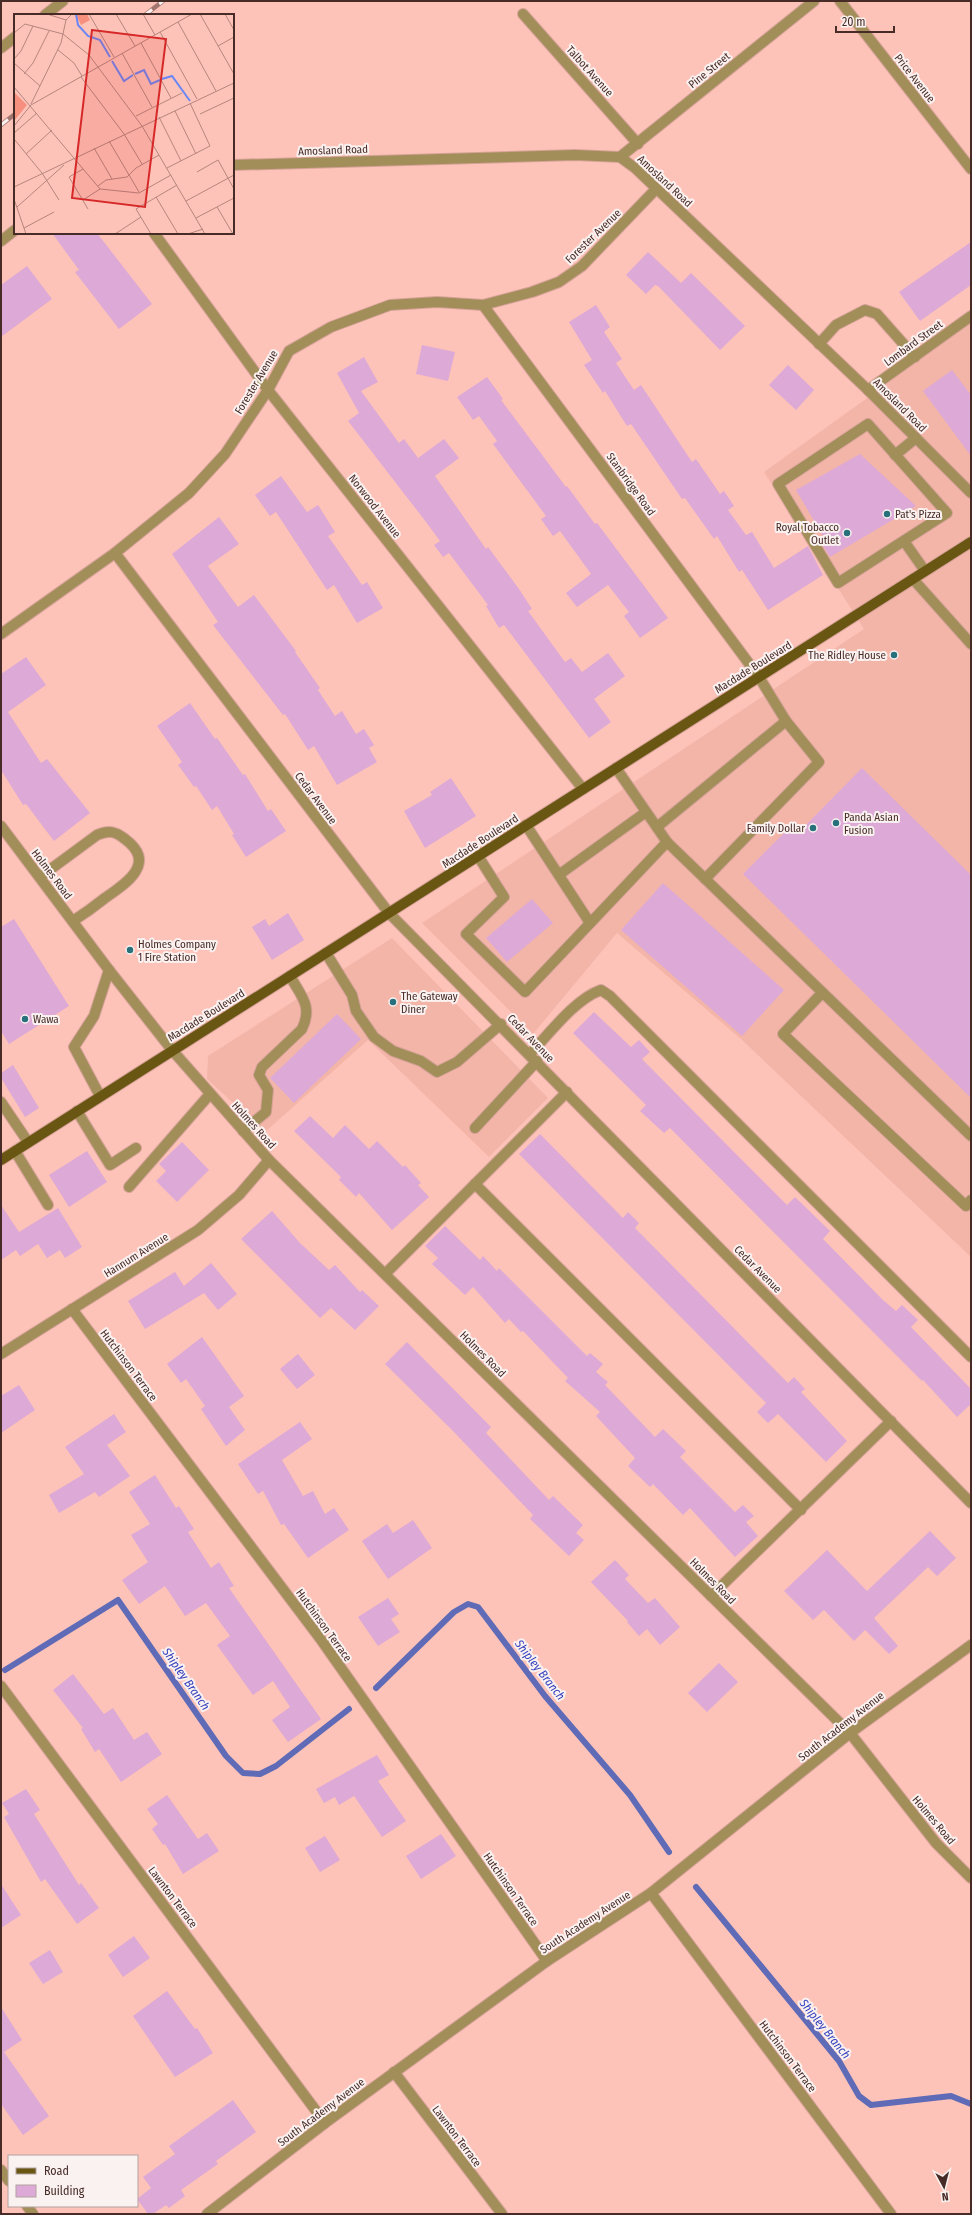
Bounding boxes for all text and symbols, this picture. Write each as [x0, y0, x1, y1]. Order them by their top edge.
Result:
scale bar [836, 8, 894, 34]
inset map [14, 14, 234, 234]
text: 20 m [842, 15, 866, 29]
street label: Talbot Avenue [564, 43, 616, 99]
street label: Pine Street [686, 50, 733, 91]
street label: Price Avenue [892, 52, 937, 105]
street label: Amosland Road [298, 143, 368, 158]
street label: Amosland Road [635, 153, 695, 210]
street label: Forester Avenue [563, 207, 624, 266]
street label: Lombard Street [882, 318, 945, 369]
street label: Forester Avenue [232, 348, 281, 417]
street label: Amosland Road [870, 376, 929, 435]
street label: Stanbridge Road [603, 450, 658, 518]
street label: Norwood Avenue [346, 472, 403, 541]
place label: Pat's Pizza [895, 508, 941, 521]
marker: Pat's Pizza [882, 509, 892, 519]
place label: Royal Tobacco Outlet [776, 521, 839, 547]
marker: Royal Tobacco Outlet [842, 528, 852, 538]
street label: Macdade Boulevard [712, 639, 794, 696]
place label: The Ridley House [808, 649, 886, 662]
marker: The Ridley House [889, 650, 899, 660]
street label: Cedar Avenue [292, 770, 339, 827]
place label: Panda Asian Fusion [844, 811, 899, 837]
street label: Macdade Boulevard [440, 812, 521, 871]
marker: Panda Asian Fusion [831, 818, 841, 828]
place label: Family Dollar [747, 822, 805, 835]
marker: Family Dollar [808, 823, 818, 833]
street label: Holmes Road [29, 847, 75, 902]
place label: Holmes Company 1 Fire Station [138, 938, 216, 964]
marker: Holmes Company 1 Fire Station [125, 945, 135, 955]
street label: Macdade Boulevard [165, 987, 247, 1044]
place label: The Gateway Diner [401, 990, 458, 1016]
marker: The Gateway Diner [388, 997, 398, 1007]
street label: Cedar Avenue [505, 1012, 557, 1065]
place label: Wawa [33, 1013, 59, 1026]
marker: Wawa [20, 1014, 30, 1024]
street label: Holmes Road [229, 1099, 278, 1152]
street label: Hannum Avenue [102, 1230, 171, 1280]
street label: Cedar Avenue [731, 1243, 784, 1296]
street label: Hutchinson Terrace [97, 1327, 160, 1404]
street label: Holmes Road [457, 1329, 508, 1380]
street label: Holmes Road [687, 1556, 738, 1607]
street label: Hutchinson Terrace [293, 1587, 354, 1664]
water label: Shipley Branch [512, 1636, 568, 1703]
water label: Shipley Branch [159, 1644, 213, 1713]
street label: South Academy Avenue [796, 1689, 887, 1764]
street label: Holmes Road [910, 1793, 958, 1847]
street label: Hutchinson Terrace [480, 1850, 541, 1928]
street label: Lawnton Terrace [145, 1864, 200, 1930]
street label: South Academy Avenue [538, 1888, 633, 1956]
water label: Shipley Branch [796, 1996, 853, 2062]
street label: Hutchinson Terrace [756, 2018, 819, 2095]
street label: South Academy Avenue [275, 2076, 367, 2149]
street label: Lawnton Terrace [429, 2103, 484, 2169]
legend [8, 2155, 138, 2207]
text: Road [44, 2164, 69, 2178]
north arrow [924, 2167, 964, 2207]
text: Building [44, 2184, 85, 2198]
text: N [941, 2190, 949, 2203]

